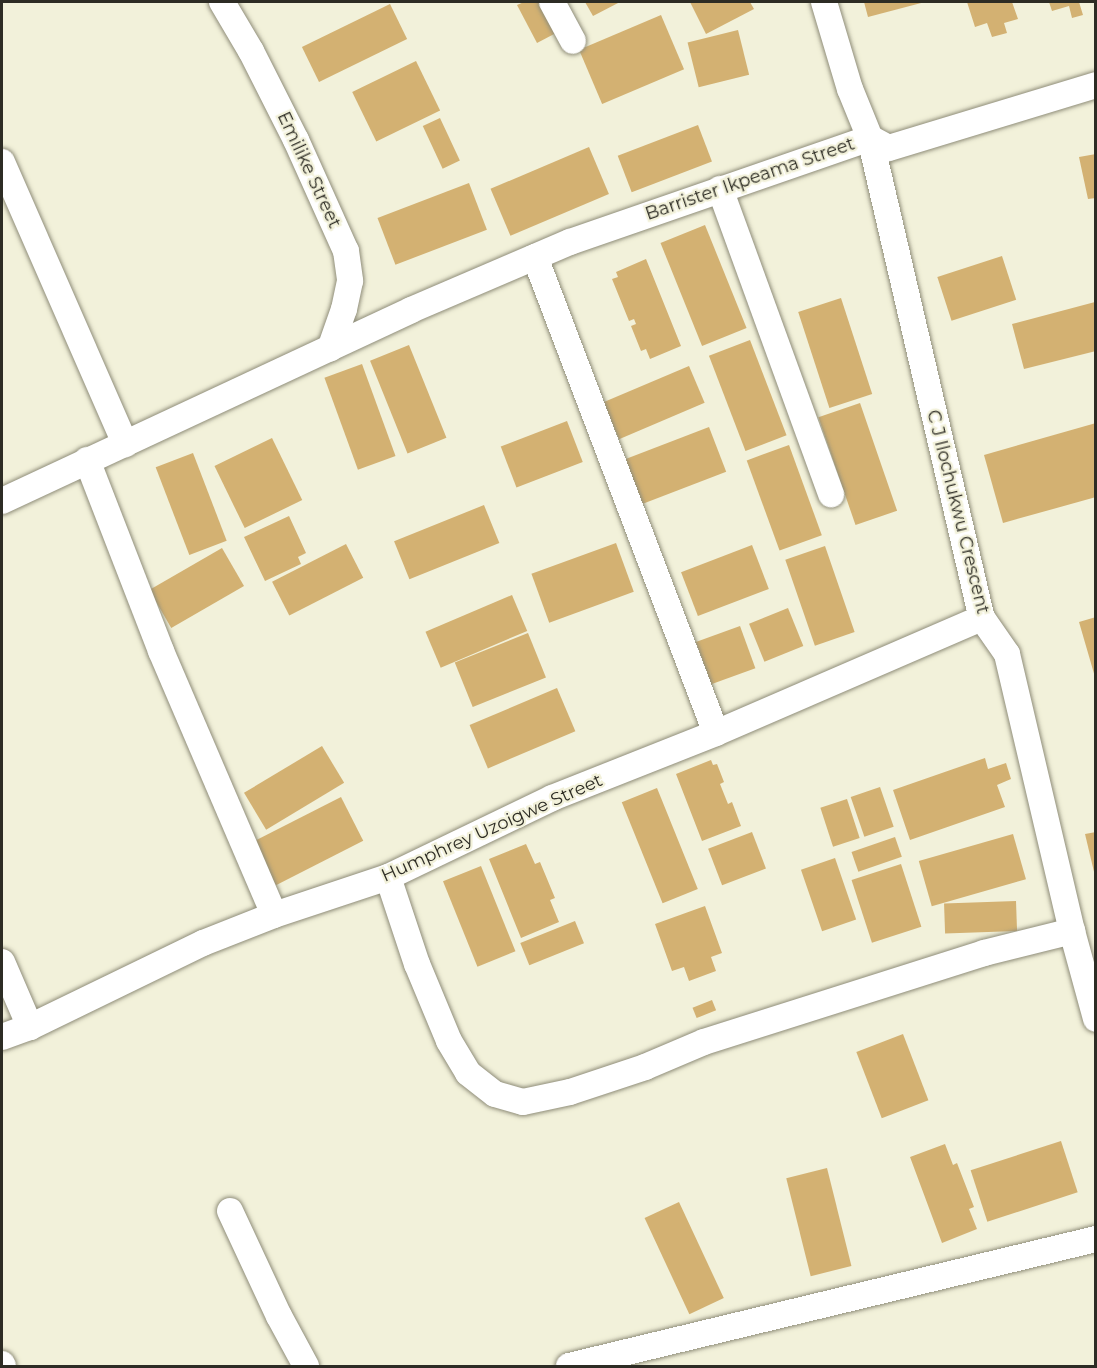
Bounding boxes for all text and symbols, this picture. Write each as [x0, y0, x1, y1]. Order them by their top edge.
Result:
street label: Emilike Street [273, 108, 345, 232]
street label: Barrister Ikpeama Street [642, 133, 858, 225]
street label: C J Ilochukwu Crescent [922, 408, 994, 616]
street label: Humphrey Uzoigwe Street [378, 769, 606, 887]

